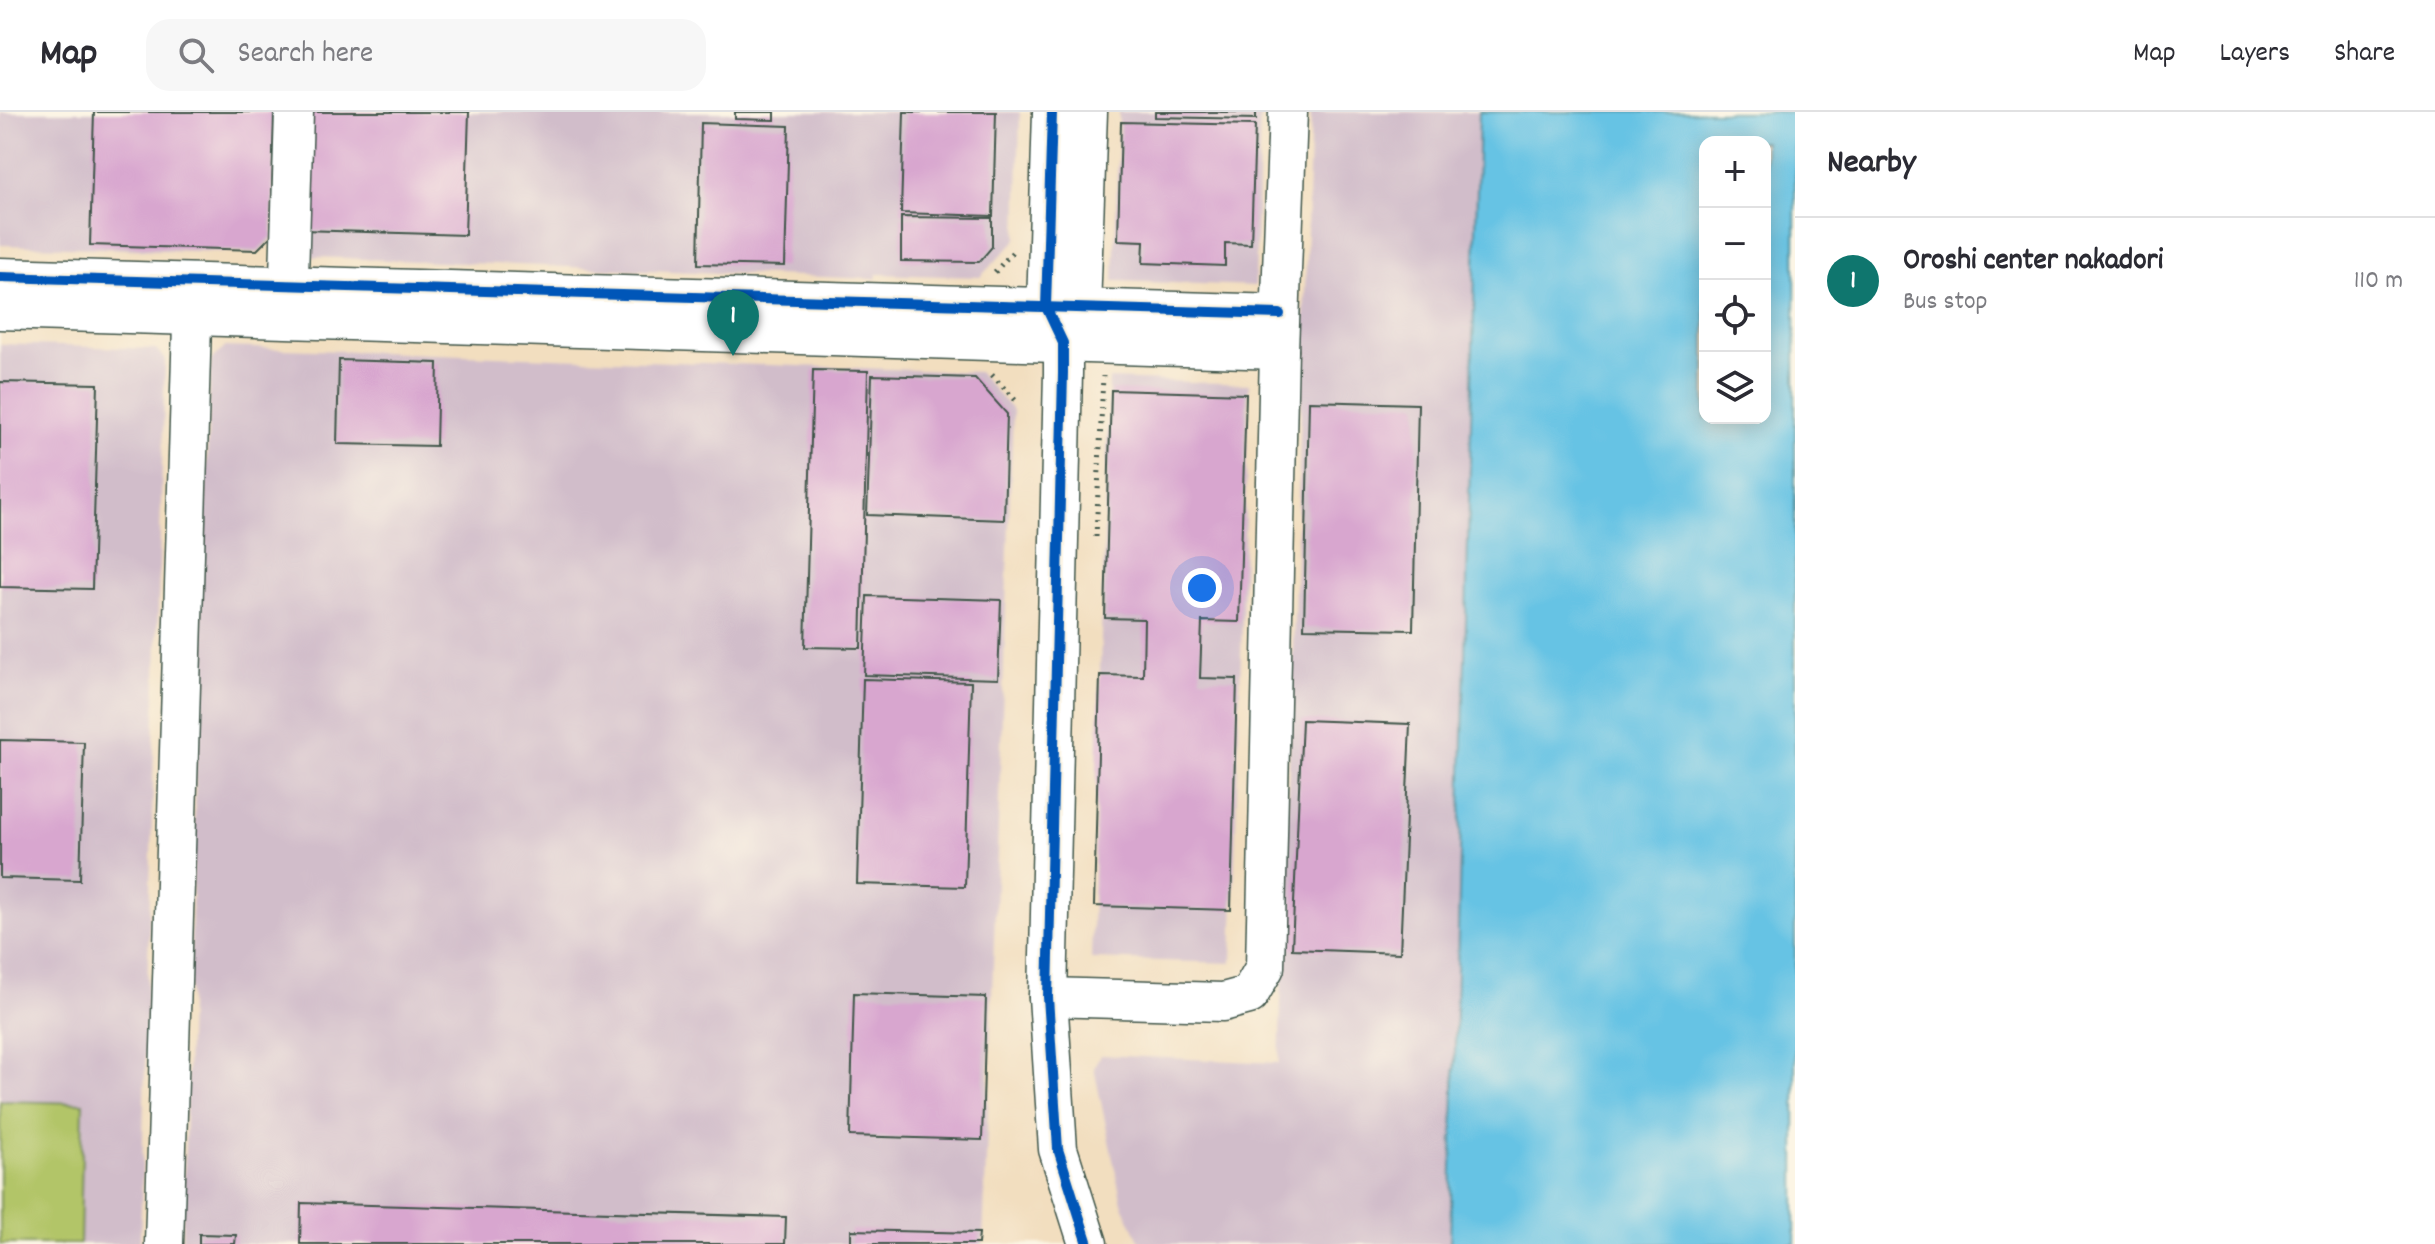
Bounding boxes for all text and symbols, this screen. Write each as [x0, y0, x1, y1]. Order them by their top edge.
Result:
search box [146, 19, 706, 91]
text: Map [40, 28, 98, 83]
icon: search [174, 33, 218, 77]
text: Search here [238, 34, 373, 77]
text: Map [2133, 35, 2176, 75]
text: Layers [2220, 35, 2290, 75]
text: Share [2334, 35, 2395, 75]
map controls [1699, 136, 1771, 424]
button: + [1699, 136, 1771, 208]
text: Nearby [1827, 140, 1916, 189]
button: − [1699, 208, 1771, 280]
text: Oroshi center nakadori [1903, 241, 2163, 284]
text: 1 [1850, 263, 1856, 300]
text: 110 m [2354, 263, 2403, 300]
button: locate [1699, 280, 1771, 352]
text: Bus stop [1903, 284, 1988, 321]
pin: 1 [707, 290, 759, 356]
button: layers [1699, 352, 1771, 424]
your location [1182, 568, 1222, 608]

